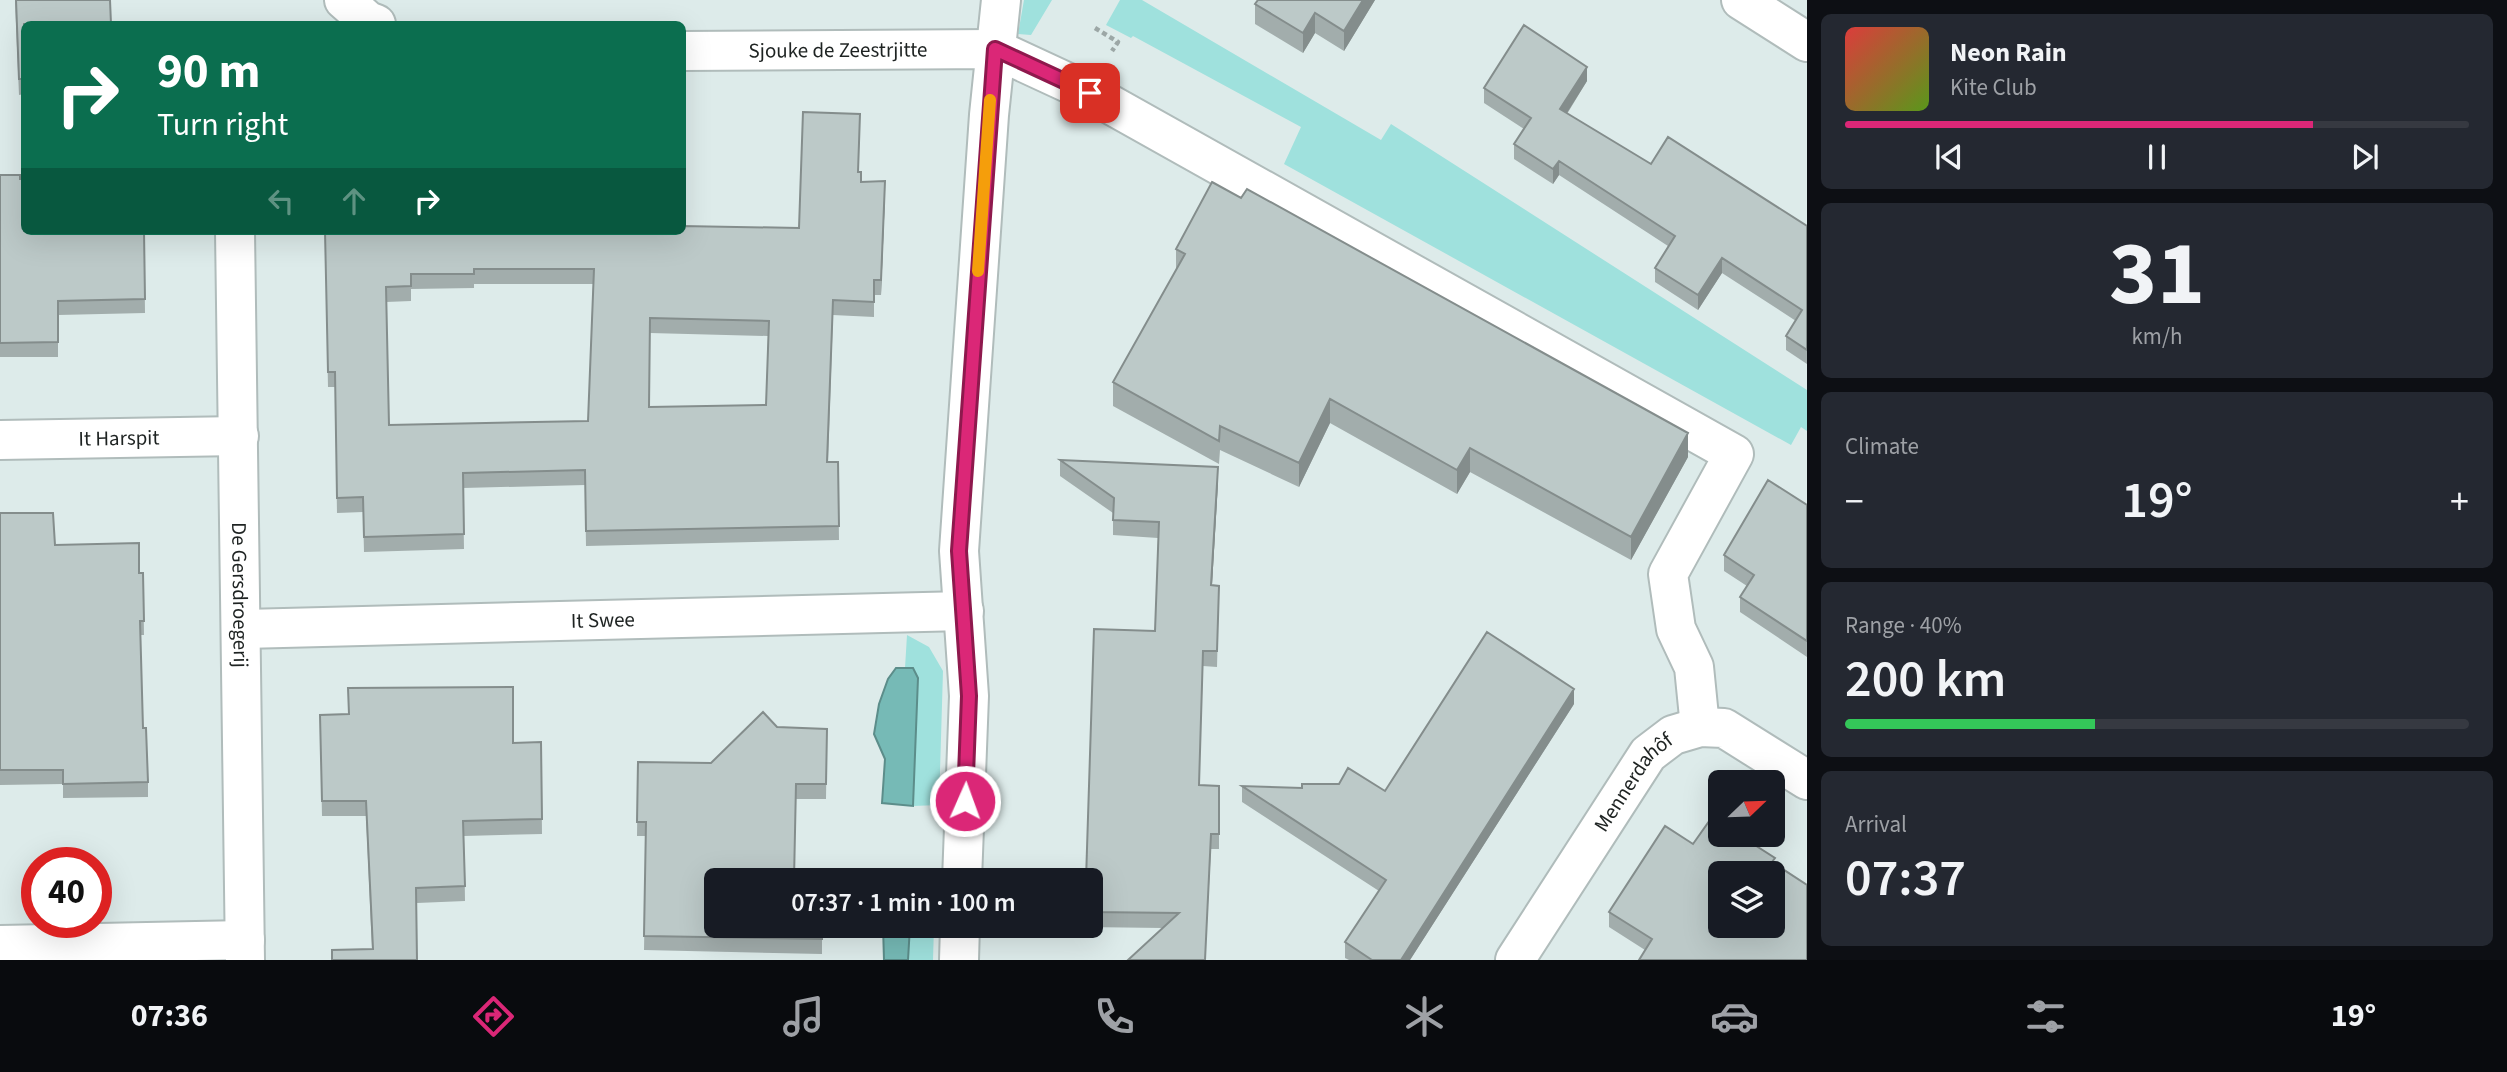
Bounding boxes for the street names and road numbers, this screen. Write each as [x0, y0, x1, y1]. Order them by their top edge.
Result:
street label: Sjouke de Zeestrjitte [748, 34, 928, 66]
street label: It Harspit [78, 422, 160, 454]
street label: De Gersdroegerij [224, 522, 256, 668]
street label: It Swee [571, 604, 635, 636]
street label: Mennerdahôf [1587, 725, 1680, 838]

